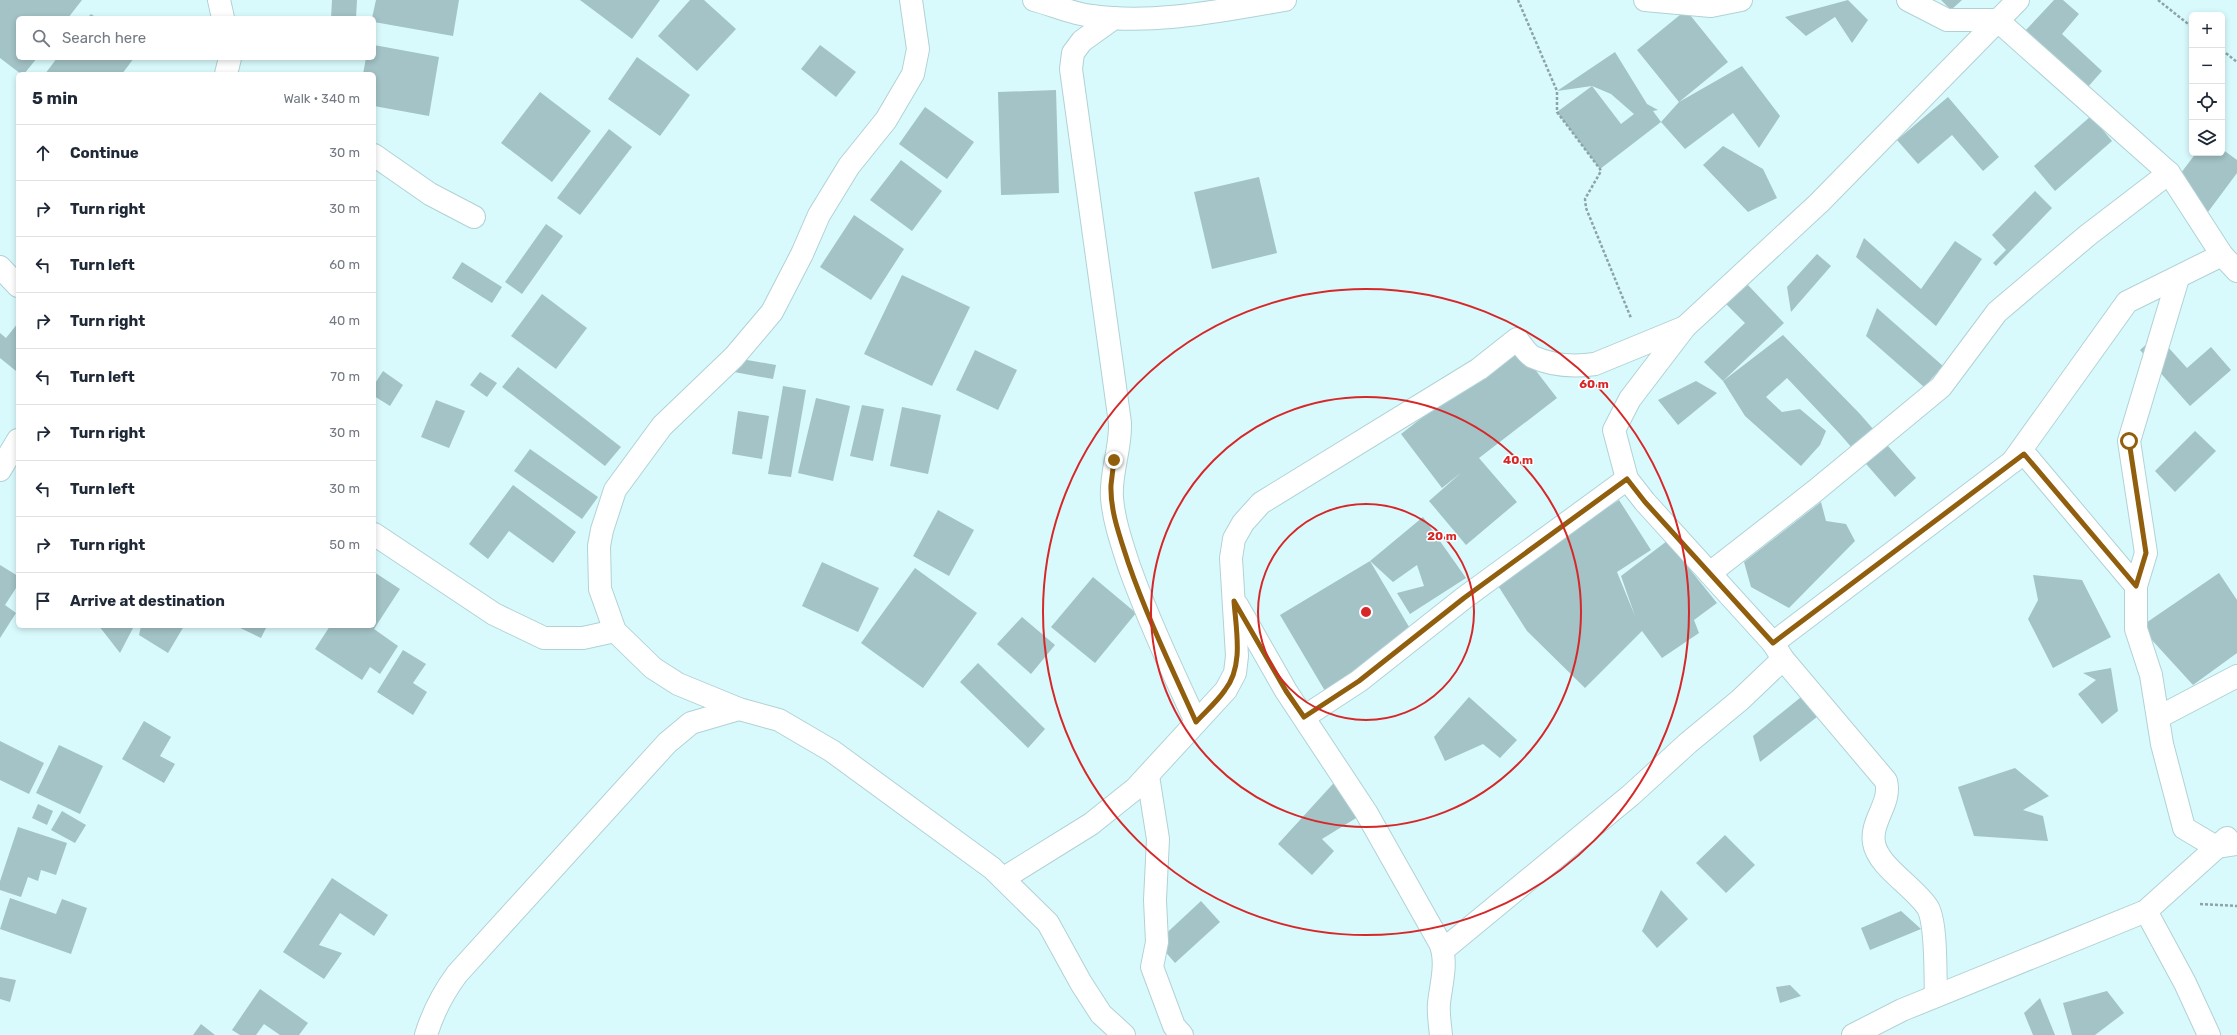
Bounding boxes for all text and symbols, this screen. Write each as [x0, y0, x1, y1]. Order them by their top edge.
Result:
map controls [2189, 12, 2225, 156]
button: + [2189, 12, 2225, 48]
search box [16, 16, 376, 60]
icon: search [30, 27, 52, 49]
text: Search here [62, 29, 146, 47]
button: − [2189, 48, 2225, 84]
button: locate [2189, 84, 2225, 120]
text: 5 min [32, 88, 78, 108]
text: Walk · 340 m [283, 91, 360, 106]
button: layers [2189, 120, 2225, 156]
icon: ahead [32, 142, 54, 164]
text: Continue [70, 144, 139, 162]
text: 30 m [329, 145, 360, 160]
icon: right [32, 198, 54, 220]
text: Turn right [70, 200, 145, 218]
text: 30 m [329, 201, 360, 216]
icon: left [32, 254, 54, 276]
text: Turn left [70, 256, 135, 274]
text: 60 m [329, 257, 360, 272]
icon: right [32, 310, 54, 332]
text: Turn right [70, 312, 145, 330]
text: 40 m [329, 313, 360, 328]
icon: left [32, 366, 54, 388]
text: Turn left [70, 368, 135, 386]
text: 70 m [330, 369, 360, 384]
text: 60 m [1579, 377, 1609, 391]
icon: right [32, 422, 54, 444]
text: Turn right [70, 424, 145, 442]
text: 30 m [329, 425, 360, 440]
route start [2120, 432, 2138, 450]
route end [1105, 451, 1123, 469]
text: 40 m [1503, 453, 1533, 467]
icon: left [32, 478, 54, 500]
text: Turn left [70, 480, 135, 498]
text: 30 m [329, 481, 360, 496]
text: 20 m [1427, 529, 1457, 543]
icon: right [32, 534, 54, 556]
text: Turn right [70, 536, 145, 554]
text: 50 m [329, 537, 360, 552]
icon: arrive [32, 590, 54, 612]
text: Arrive at destination [70, 592, 225, 610]
centre of rings [1359, 605, 1373, 619]

